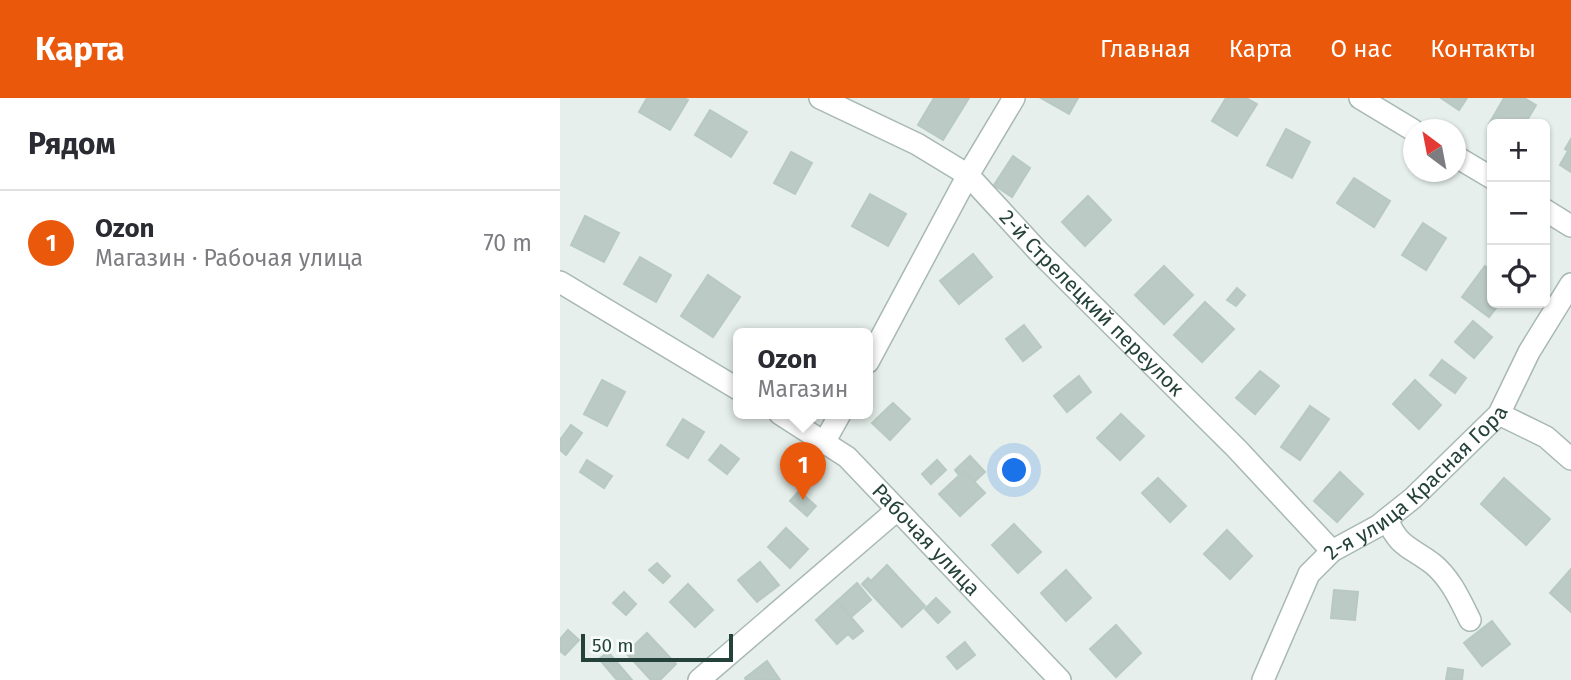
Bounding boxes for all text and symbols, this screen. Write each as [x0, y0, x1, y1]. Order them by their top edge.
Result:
text: Карта [35, 29, 125, 69]
text: Главная [1100, 35, 1191, 63]
text: Карта [1229, 35, 1292, 63]
text: О нас [1330, 35, 1392, 63]
text: Контакты [1430, 35, 1536, 63]
north arrow [1403, 119, 1466, 182]
map controls [1487, 119, 1550, 308]
button: + [1487, 119, 1550, 182]
text: Рядом [28, 126, 116, 162]
button: − [1487, 182, 1550, 245]
street label: 2-й Стрелецкий переулок [994, 205, 1189, 402]
text: Ozon [95, 213, 155, 244]
text: 1 [46, 229, 56, 257]
text: 70 m [483, 229, 532, 257]
text: Магазин · Рабочая улица [95, 244, 363, 272]
button: locate [1487, 245, 1550, 308]
popup [733, 328, 873, 419]
text: Ozon [758, 344, 817, 375]
text: Магазин [758, 375, 848, 403]
street label: 2-я улица Красная Гора [1318, 402, 1514, 565]
pin: 1 [780, 442, 826, 500]
your location [997, 453, 1031, 487]
street label: Рабочая улица [866, 478, 986, 601]
scale bar [581, 631, 733, 663]
text: 50 m [592, 634, 633, 657]

